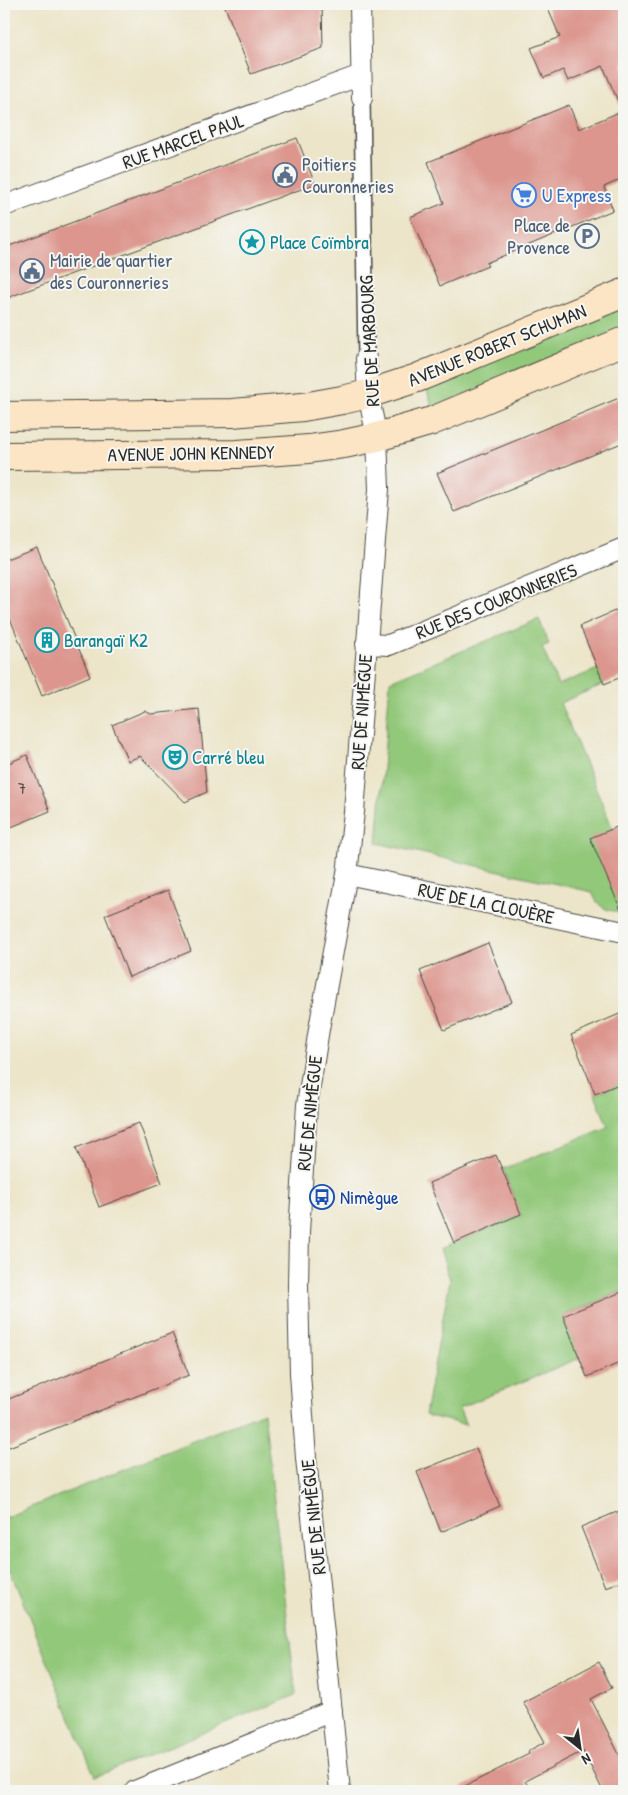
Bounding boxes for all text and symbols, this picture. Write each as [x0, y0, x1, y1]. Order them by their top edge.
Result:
street label: RUE MARCEL PAUL [119, 107, 247, 175]
place label: Poitiers Couronneries [302, 151, 394, 199]
public building icon: Poitiers Couronneries [272, 162, 298, 188]
supermarket icon: U Express [511, 182, 537, 208]
place label: U Express [542, 182, 611, 208]
place label: Place de Provence [507, 212, 570, 260]
parking icon: Place de Provence [574, 223, 600, 249]
place icon: Place Coïmbra [239, 229, 265, 255]
place label: Place Coïmbra [270, 229, 369, 255]
place label: Mairie de quartier des Couronneries [50, 247, 173, 295]
public building icon: Mairie de quartier des Couronneries [19, 258, 45, 284]
street label: RUE DE MARBOURG [353, 275, 385, 407]
street label: AVENUE ROBERT SCHUMAN [404, 297, 590, 393]
street label: AVENUE JOHN KENNEDY [107, 439, 275, 467]
street label: RUE DES COURONNERIES [411, 557, 581, 645]
building icon: Barangaï K2 [34, 627, 60, 653]
place label: Barangaï K2 [64, 627, 148, 653]
street label: RUE DE NIMÈGUE [344, 653, 378, 771]
theatre icon: Carré bleu [162, 744, 188, 770]
place label: Carré bleu [192, 744, 265, 770]
house number: 7 [18, 777, 26, 799]
street label: RUE DE LA CLOUÈRE [416, 876, 557, 930]
street label: RUE DE NIMÈGUE [290, 1053, 328, 1172]
bus stop icon: Nimègue [309, 1184, 335, 1210]
place label: Nimègue [340, 1184, 399, 1210]
street label: RUE DE NIMÈGUE [294, 1457, 332, 1576]
north arrow [556, 1722, 606, 1772]
text: N [578, 1750, 595, 1770]

